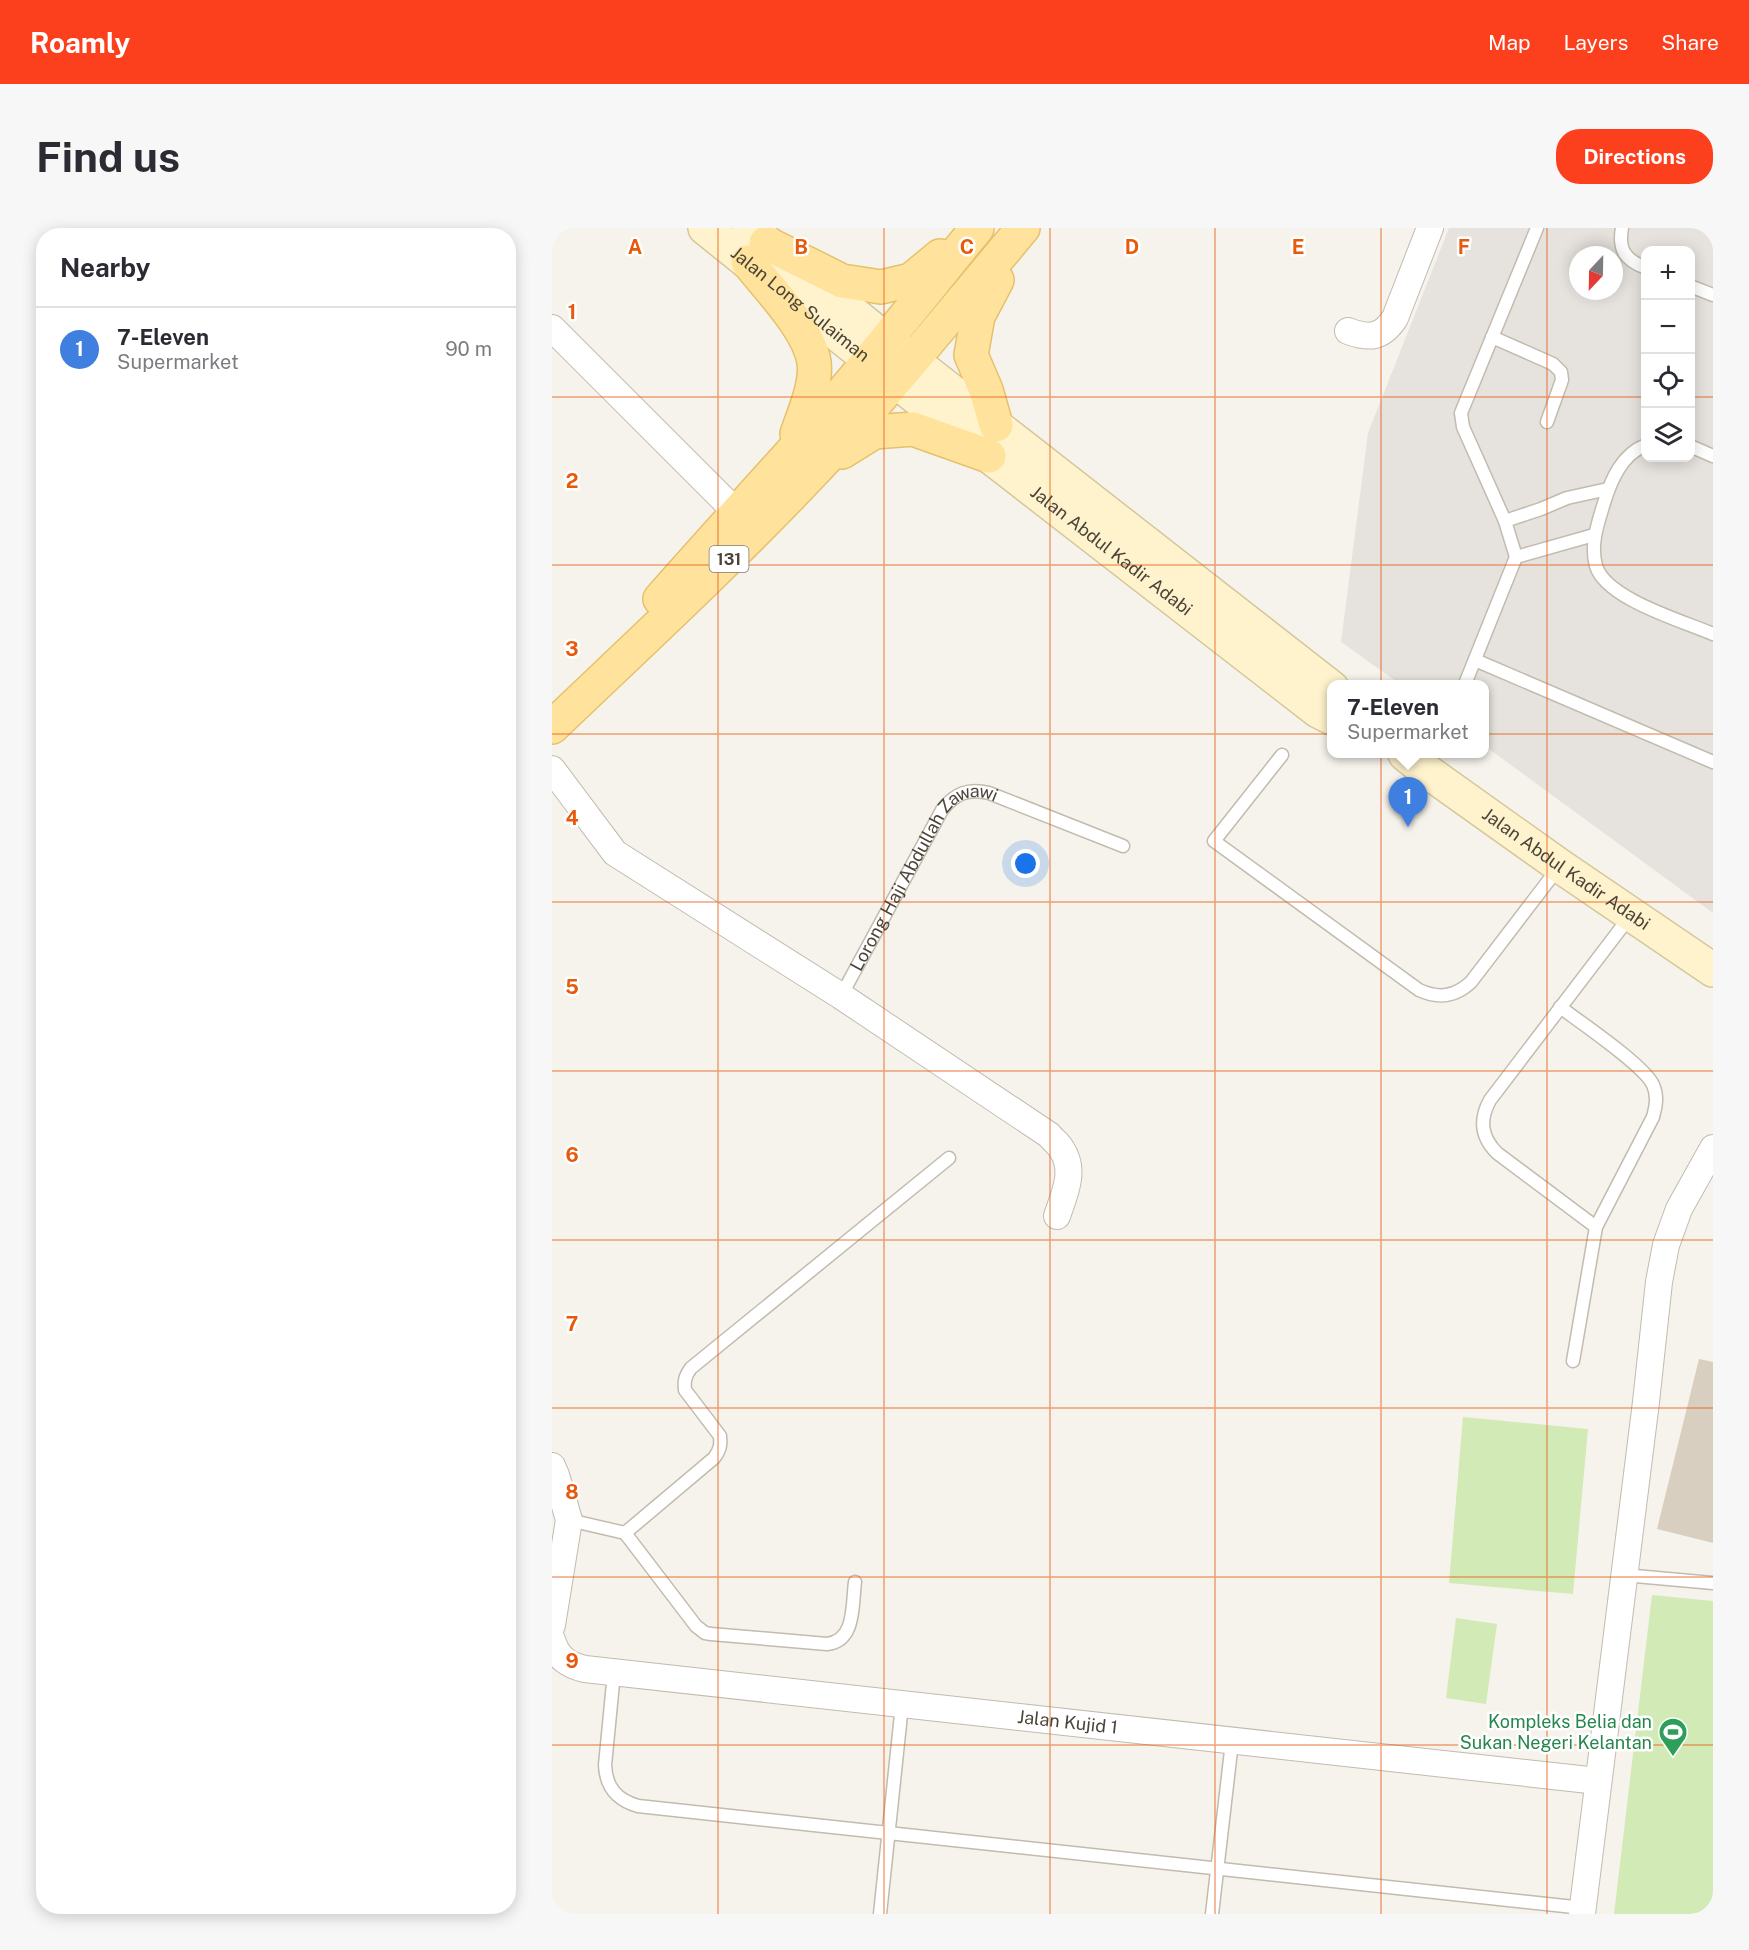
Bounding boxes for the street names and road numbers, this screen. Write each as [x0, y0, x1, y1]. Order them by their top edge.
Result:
street label: Jalan Long Sulaiman [727, 242, 874, 366]
street label: Jalan Abdul Kadir Adabi [1026, 481, 1197, 620]
road number: 131 [710, 546, 748, 572]
street label: Lorong Haji Abdullah Zawawi [846, 780, 1001, 974]
street label: Jalan Abdul Kadir Adabi [1479, 803, 1654, 934]
street label: Jalan Kujid 1 [1016, 1706, 1119, 1738]

